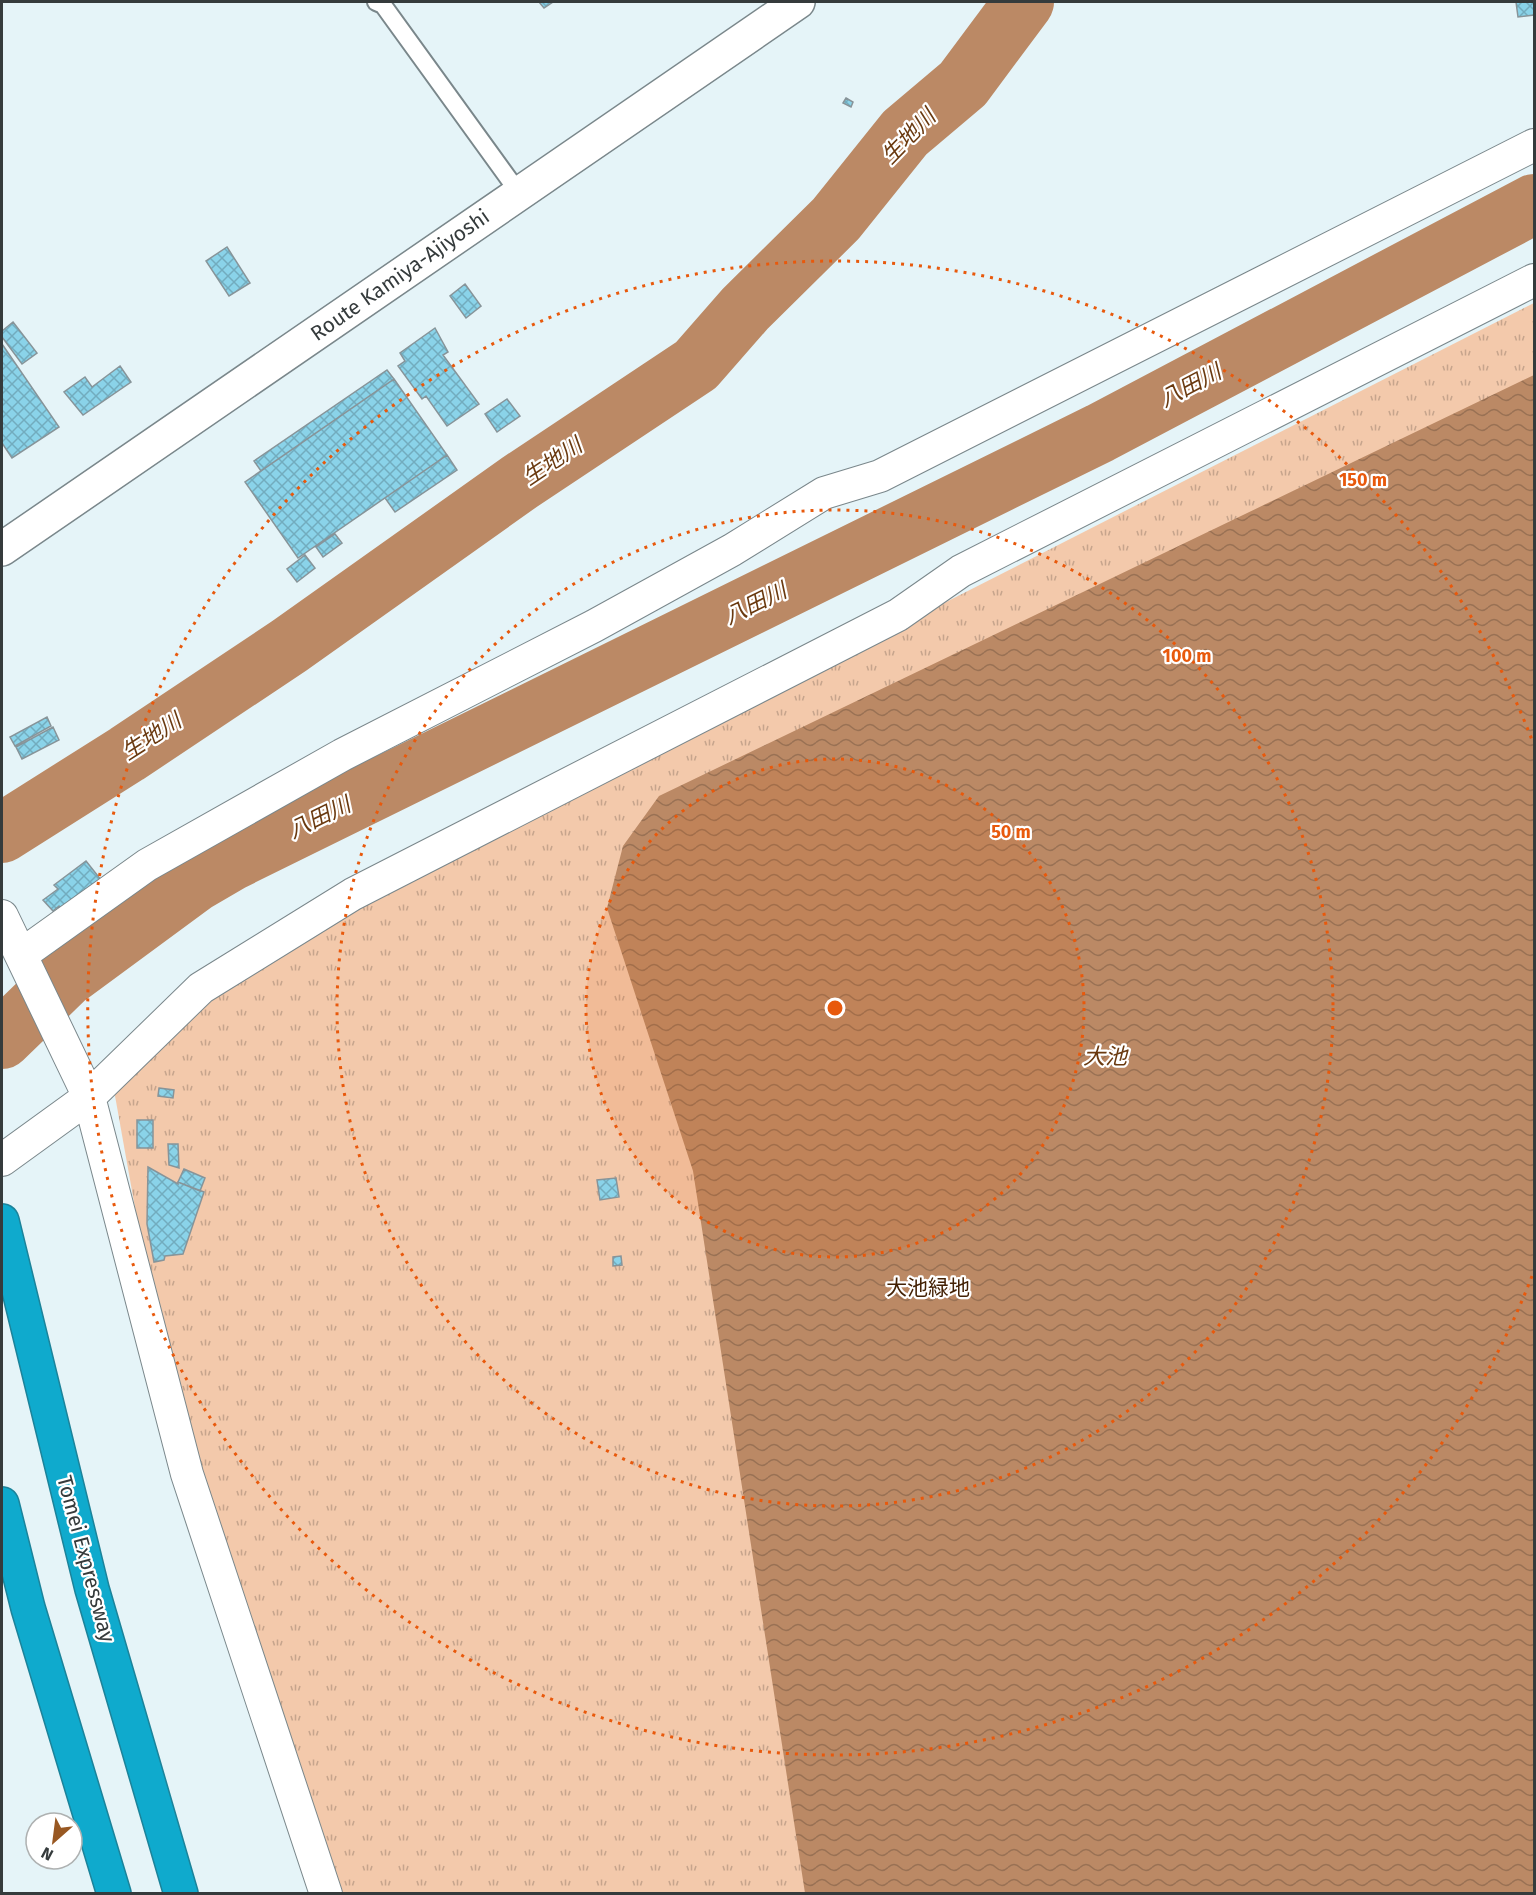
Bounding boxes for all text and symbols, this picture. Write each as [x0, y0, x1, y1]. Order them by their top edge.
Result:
water label: 生地川 [876, 102, 942, 169]
street label: Route Kamiya-Ajiyoshi [305, 203, 495, 347]
water label: 八田川 [1155, 357, 1227, 413]
water label: 生地川 [517, 431, 589, 491]
text: 150 m [1339, 469, 1387, 491]
water label: 八田川 [720, 576, 793, 630]
text: 100 m [1163, 645, 1211, 667]
water label: 生地川 [116, 706, 188, 766]
water label: 八田川 [284, 790, 357, 844]
text: 50 m [991, 821, 1031, 843]
centre of rings [825, 998, 845, 1018]
water label: 大池 [1083, 1043, 1129, 1070]
park label: 大池緑地 [886, 1275, 970, 1301]
street label: Tomei Expressway [51, 1473, 121, 1646]
north arrow [24, 1811, 84, 1871]
text: N [38, 1843, 56, 1865]

